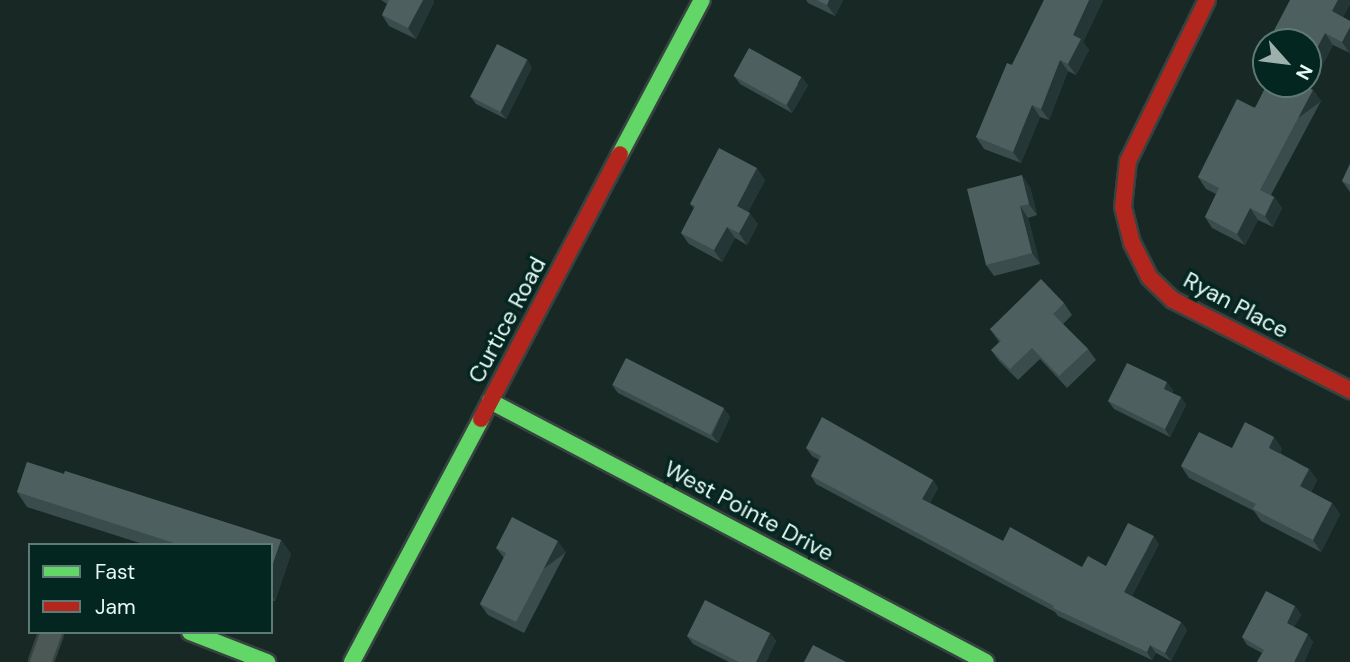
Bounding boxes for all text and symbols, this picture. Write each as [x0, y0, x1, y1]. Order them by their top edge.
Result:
north arrow [1252, 28, 1322, 98]
text: N [1290, 60, 1319, 84]
street label: Curtice Road [462, 252, 552, 388]
street label: Ryan Place [1179, 266, 1293, 344]
street label: West Pointe Drive [660, 455, 838, 567]
legend [28, 543, 273, 634]
text: Fast [95, 558, 135, 586]
text: Jam [95, 593, 136, 621]

